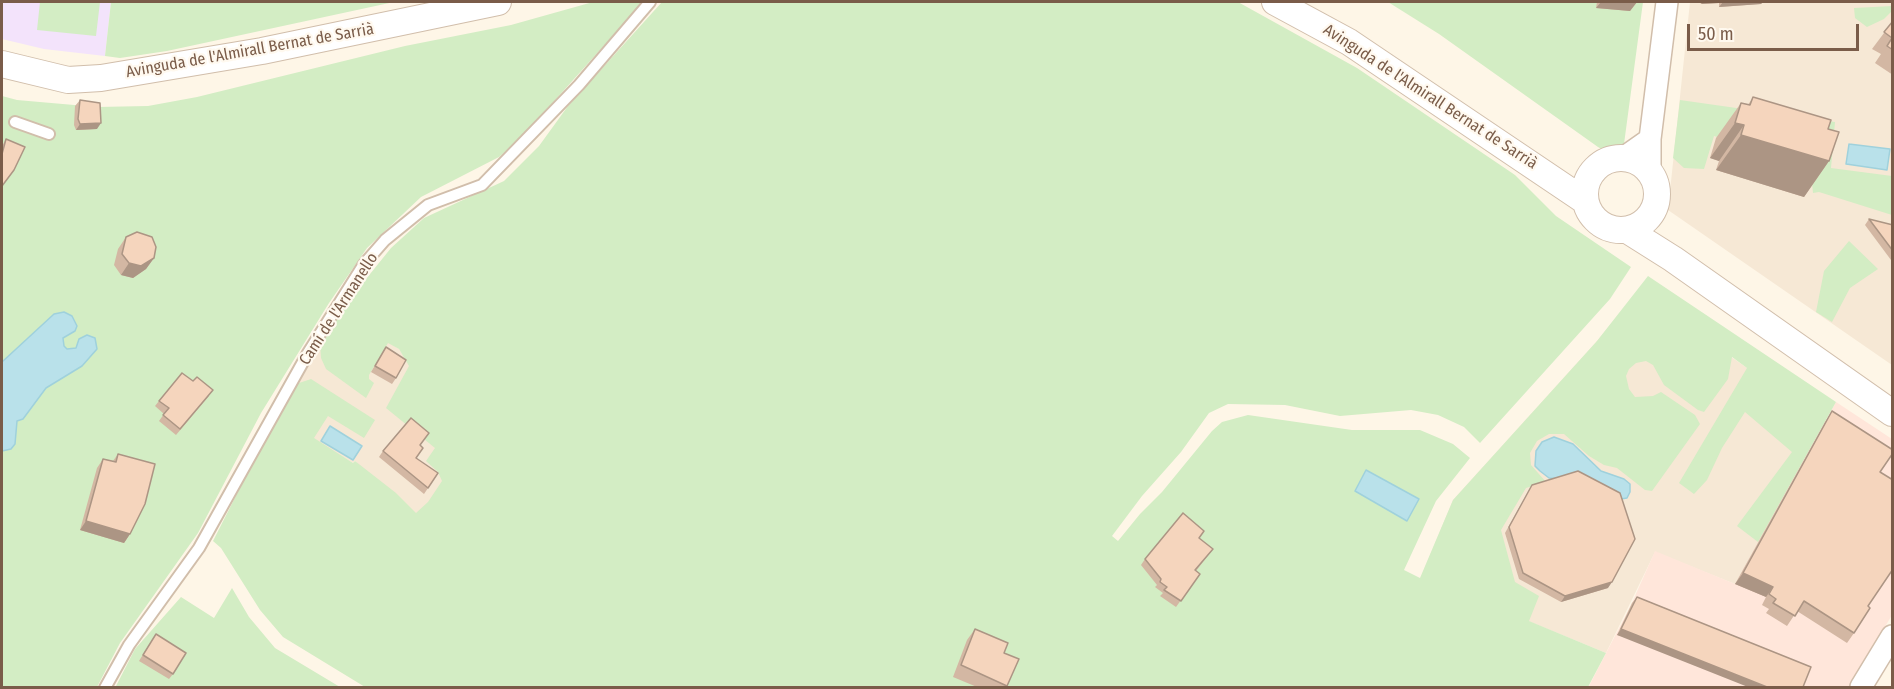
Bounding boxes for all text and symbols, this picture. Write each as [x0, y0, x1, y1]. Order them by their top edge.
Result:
scale bar [1690, 12, 1862, 50]
street label: Avinguda de l'Almirall Bernat de Sarrià [125, 20, 375, 82]
street label: Avinguda de l'Almirall Bernat de Sarrià [1319, 20, 1541, 174]
text: 50 m [1698, 23, 1734, 45]
street label: Camí de l'Armanello [296, 249, 382, 369]

